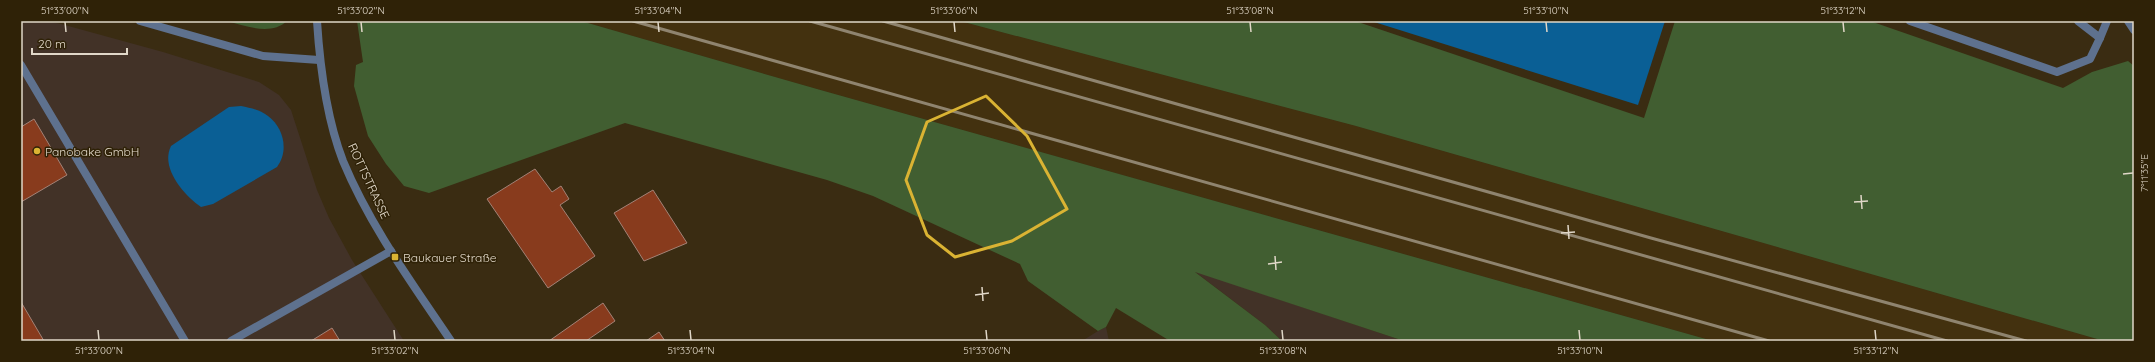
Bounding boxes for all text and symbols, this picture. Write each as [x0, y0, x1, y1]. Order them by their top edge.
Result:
text: 51°33'00"N [41, 4, 89, 17]
text: 51°33'02"N [337, 4, 385, 17]
text: 51°33'04"N [634, 4, 682, 17]
text: 51°33'06"N [930, 4, 978, 17]
text: 51°33'08"N [1226, 4, 1274, 17]
text: 51°33'10"N [1523, 4, 1569, 17]
text: 51°33'12"N [1820, 4, 1866, 17]
scale bar [32, 30, 127, 56]
text: 20 m [38, 36, 66, 51]
street label: ROTTSTRASSE [345, 141, 393, 221]
place label: Panobake GmbH [45, 144, 140, 159]
marker: Panobake GmbH [32, 146, 42, 156]
text: 7°11'35"E [2138, 154, 2151, 192]
place label: Baukauer Straße [403, 250, 497, 265]
marker: Baukauer Straße [390, 252, 400, 262]
text: 51°33'00"N [75, 344, 123, 357]
text: 51°33'02"N [371, 344, 419, 357]
text: 51°33'04"N [667, 344, 715, 357]
text: 51°33'06"N [963, 344, 1011, 357]
text: 51°33'08"N [1259, 344, 1307, 357]
text: 51°33'10"N [1557, 344, 1603, 357]
text: 51°33'12"N [1853, 344, 1899, 357]

